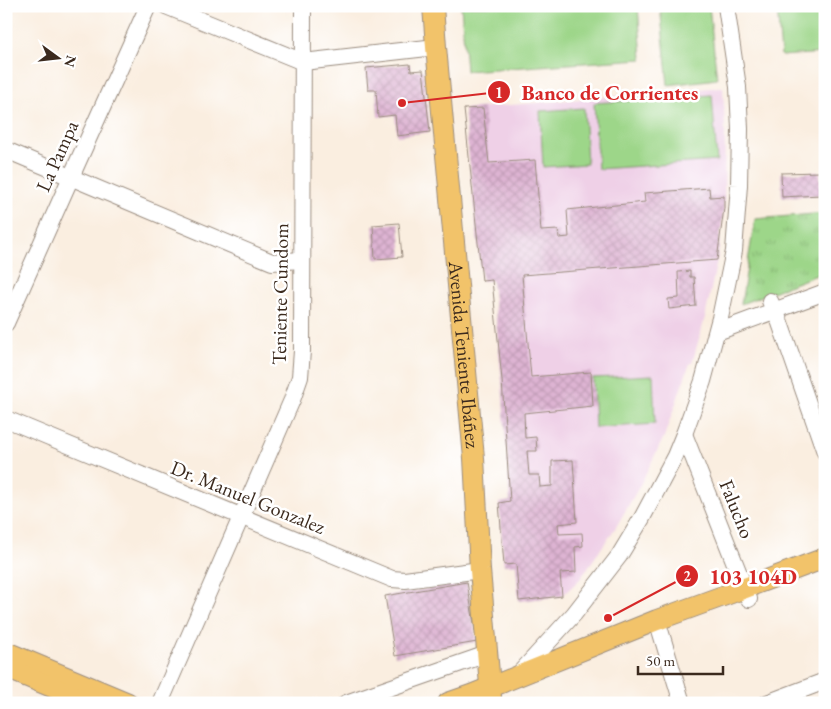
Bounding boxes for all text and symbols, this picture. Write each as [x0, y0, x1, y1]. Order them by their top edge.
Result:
north arrow [32, 32, 82, 82]
text: N [60, 54, 81, 70]
callout: Banco de Corrientes [487, 74, 709, 110]
text: Banco de Corrientes [522, 79, 698, 106]
text: 1 [495, 83, 503, 102]
street label: La Pampa [30, 116, 84, 196]
street label: Teniente Cundom [266, 222, 294, 365]
street label: Avenida Teniente Ibáñez [443, 259, 486, 450]
street label: Dr. Manuel Gonzalez [167, 454, 329, 540]
street label: Falucho [713, 476, 761, 542]
callout: 103 104D [675, 558, 807, 594]
text: 103 104D [709, 563, 797, 590]
text: 2 [683, 566, 691, 585]
scale bar [638, 644, 724, 676]
text: 50 m [646, 651, 675, 670]

